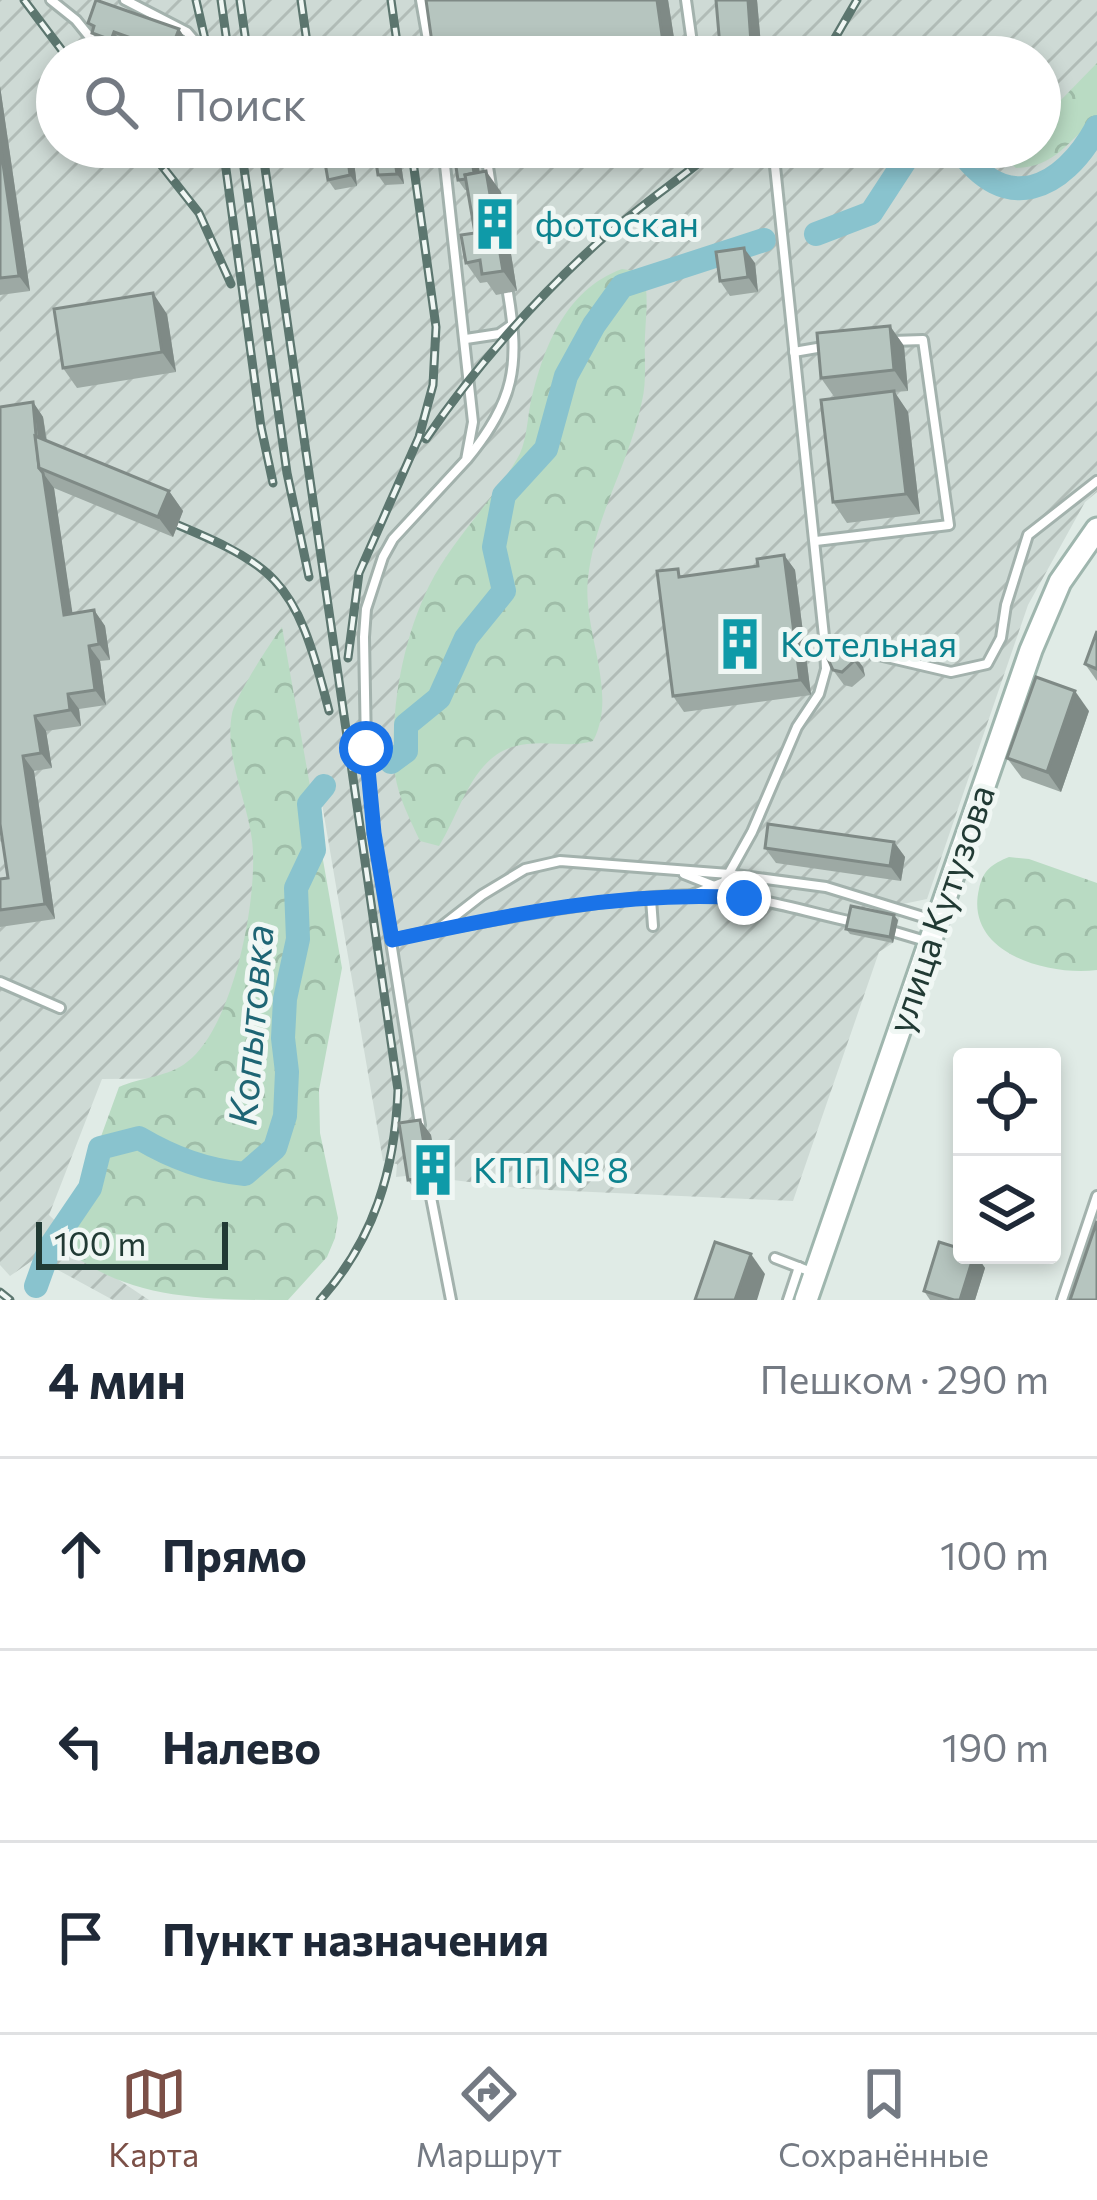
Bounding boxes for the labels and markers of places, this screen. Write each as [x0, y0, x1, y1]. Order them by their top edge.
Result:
building icon: фотоскан [466, 195, 524, 253]
place label: фотоскан [535, 200, 699, 244]
building icon: Котельная [711, 615, 769, 673]
place label: Котельная [780, 620, 957, 664]
building icon: КПП № 8 [404, 1141, 462, 1199]
place label: КПП № 8 [473, 1146, 629, 1190]

